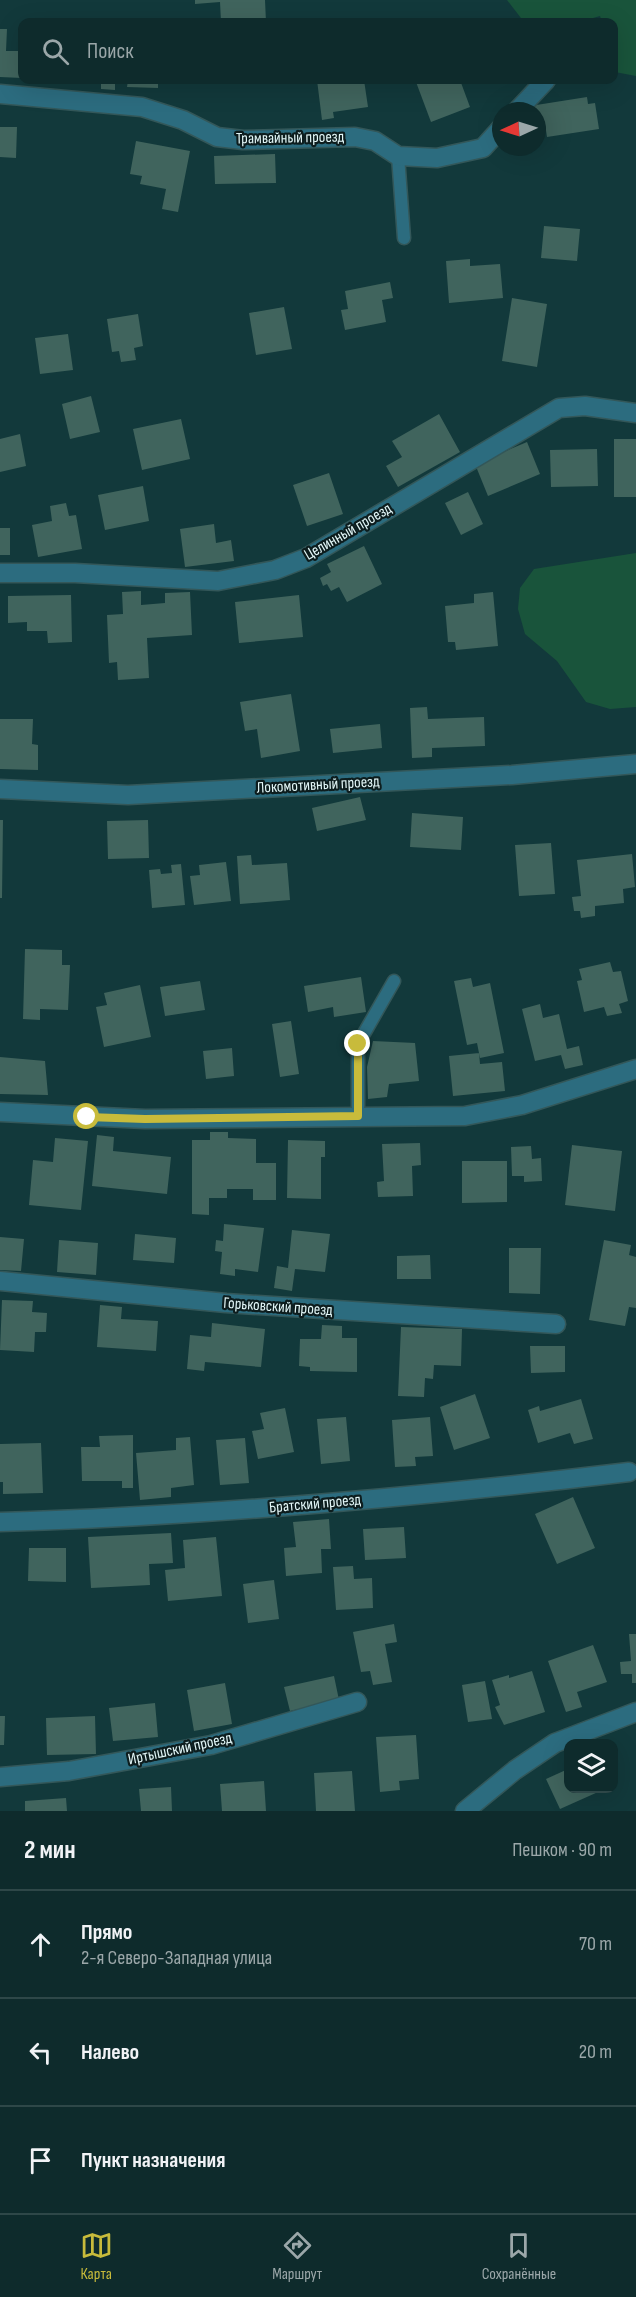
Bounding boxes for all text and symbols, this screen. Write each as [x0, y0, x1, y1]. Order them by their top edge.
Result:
search box [18, 18, 618, 84]
icon: search [39, 35, 72, 68]
text: Поиск [87, 38, 133, 65]
north arrow [492, 102, 546, 156]
street label: Трамвайный проезд [236, 128, 345, 148]
street label: Целинный проезд [301, 499, 395, 565]
street label: Локомотивный проезд [256, 772, 380, 798]
route end [344, 1030, 370, 1056]
route start [73, 1103, 99, 1129]
street label: Горьковский проезд [223, 1294, 334, 1320]
street label: Братский проезд [268, 1490, 362, 1517]
street label: Иртышский проезд [126, 1729, 234, 1769]
map controls [564, 1739, 618, 1793]
button: layers [564, 1739, 618, 1793]
text: 2 мин [24, 1835, 76, 1866]
text: Пешком · 90 m [512, 1838, 612, 1862]
text: Прямо [81, 1919, 132, 1946]
icon: ahead [24, 1928, 57, 1961]
text: 70 m [579, 1932, 612, 1956]
text: 2-я Северо-Западная улица [81, 1946, 272, 1970]
icon: left [24, 2036, 57, 2069]
text: Налево [81, 2039, 139, 2066]
text: 20 m [579, 2040, 612, 2064]
icon: arrive [24, 2144, 57, 2177]
text: Пункт назначения [81, 2147, 225, 2174]
tab: Карта [80, 2229, 113, 2284]
tab: Маршрут [272, 2229, 322, 2284]
tab: Сохранённые [482, 2229, 556, 2284]

